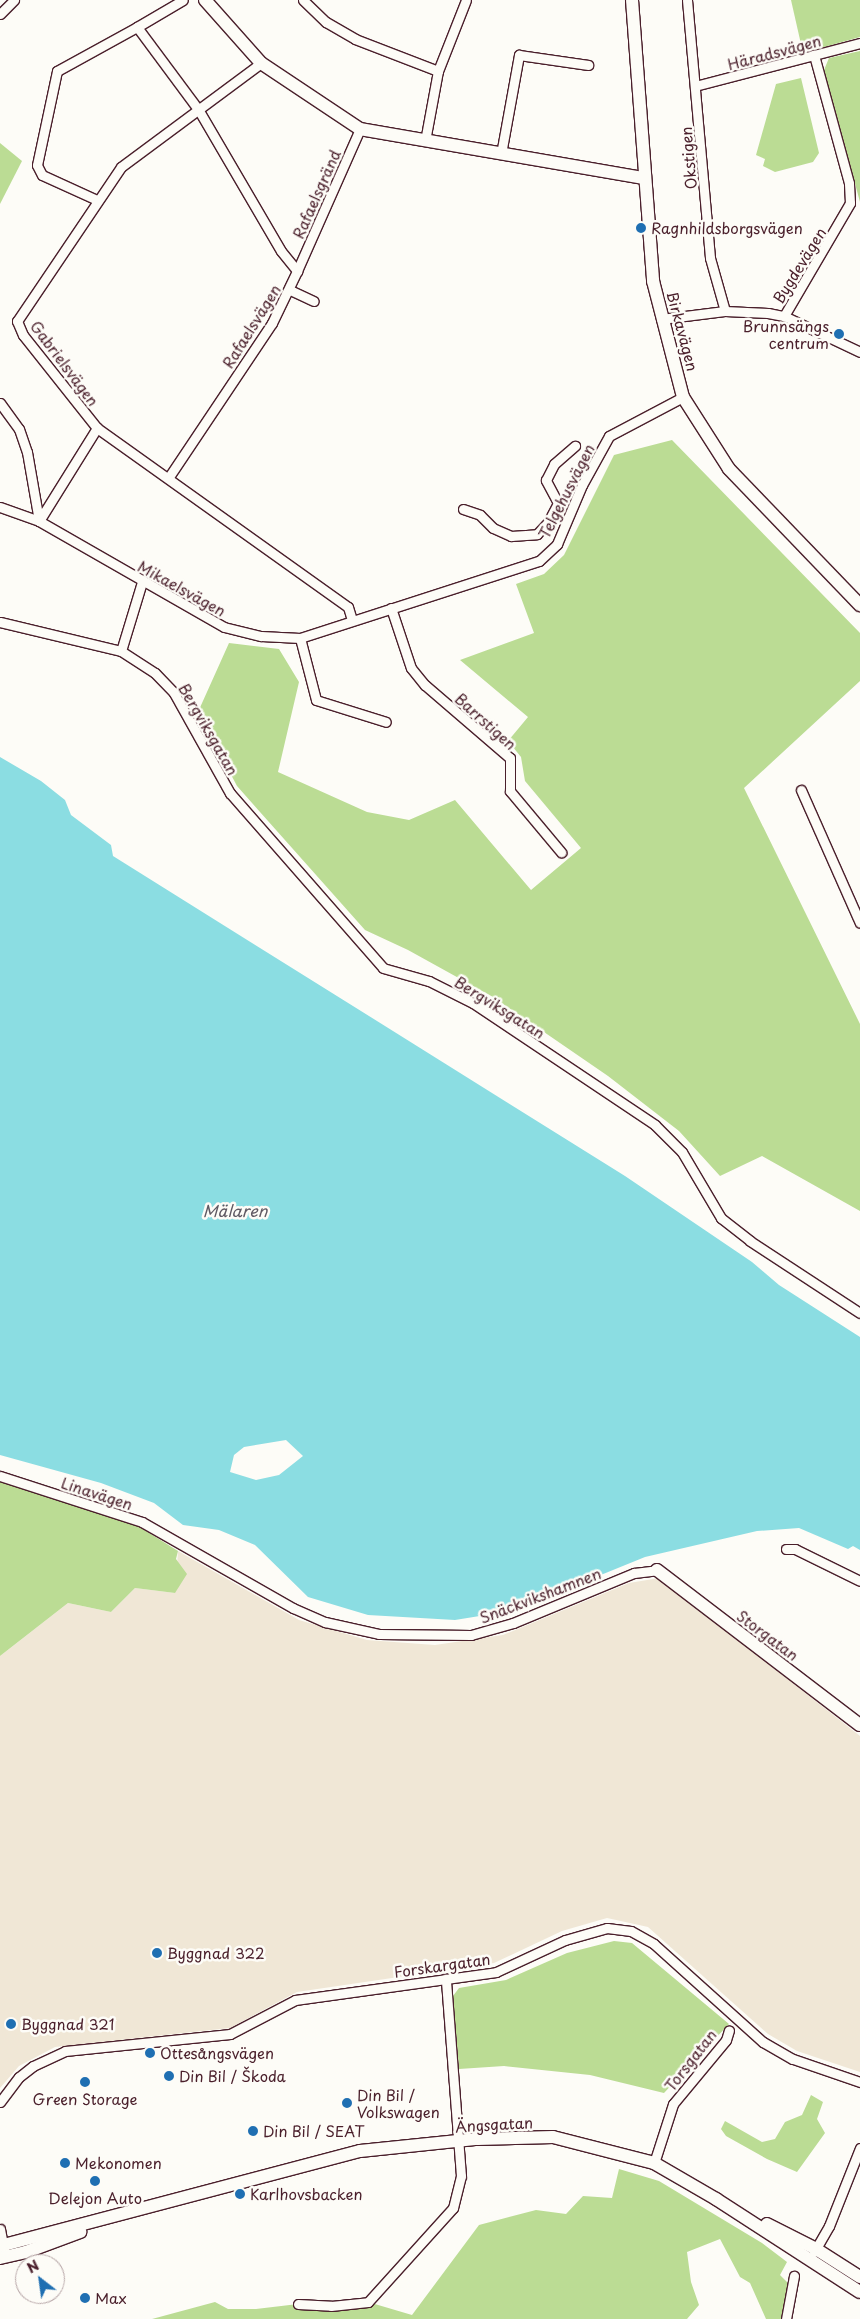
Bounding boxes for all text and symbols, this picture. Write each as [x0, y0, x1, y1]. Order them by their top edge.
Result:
street label: Häradsvägen [725, 31, 823, 73]
street label: Okstigen [676, 126, 700, 190]
street label: Rafaelsgränd [288, 147, 344, 241]
place label: Ragnhildsborgsvägen [651, 219, 803, 237]
marker: Ragnhildsborgsvägen [635, 222, 647, 234]
street label: Bygdevägen [769, 224, 829, 306]
street label: Rafaelsvägen [218, 281, 284, 371]
street label: Birkavägen [664, 289, 702, 373]
place label: Brunnsängs centrum [743, 316, 829, 351]
street label: Gabrielsvägen [27, 317, 103, 409]
marker: Brunnsängs centrum [833, 328, 845, 340]
street label: Telgehusvägen [534, 441, 598, 541]
street label: Mikaelsvägen [135, 557, 229, 619]
street label: Bergviksgatan [176, 680, 242, 778]
street label: Barrstigen [452, 689, 520, 753]
street label: Bergviksgatan [452, 972, 548, 1042]
water label: Mälaren [203, 1200, 267, 1220]
street label: Linavägen [59, 1473, 135, 1513]
street label: Snäckvikshamnen [477, 1564, 603, 1626]
street label: Storgatan [734, 1606, 802, 1664]
place label: Byggnad 322 [167, 1944, 264, 1962]
marker: Byggnad 322 [151, 1947, 163, 1959]
street label: Forskargatan [393, 1949, 491, 1981]
place label: Byggnad 321 [21, 2015, 114, 2033]
marker: Byggnad 321 [5, 2018, 17, 2030]
street label: Torsgatan [660, 2026, 720, 2094]
place label: Ottesångsvägen [160, 2044, 274, 2062]
marker: Ottesångsvägen [144, 2047, 156, 2059]
place label: Din Bil / Škoda [179, 2067, 288, 2085]
marker: Din Bil / Škoda [163, 2070, 175, 2082]
marker: Green Storage [79, 2076, 91, 2088]
place label: Din Bil / Volkswagen [357, 2085, 440, 2120]
place label: Green Storage [32, 2090, 138, 2108]
marker: Din Bil / Volkswagen [341, 2097, 353, 2109]
street label: Ängsgatan [455, 2113, 533, 2135]
place label: Din Bil / SEAT [263, 2122, 366, 2140]
marker: Din Bil / SEAT [247, 2125, 259, 2137]
place label: Mekonomen [75, 2154, 162, 2172]
marker: Mekonomen [59, 2157, 71, 2169]
marker: Delejon Auto [89, 2175, 101, 2187]
place label: Karlhovsbacken [250, 2185, 363, 2203]
marker: Karlhovsbacken [234, 2188, 246, 2200]
place label: Delejon Auto [48, 2189, 142, 2207]
north arrow [15, 2254, 65, 2304]
text: N [23, 2255, 43, 2278]
place label: Max [95, 2289, 126, 2307]
marker: Max [79, 2292, 91, 2304]

